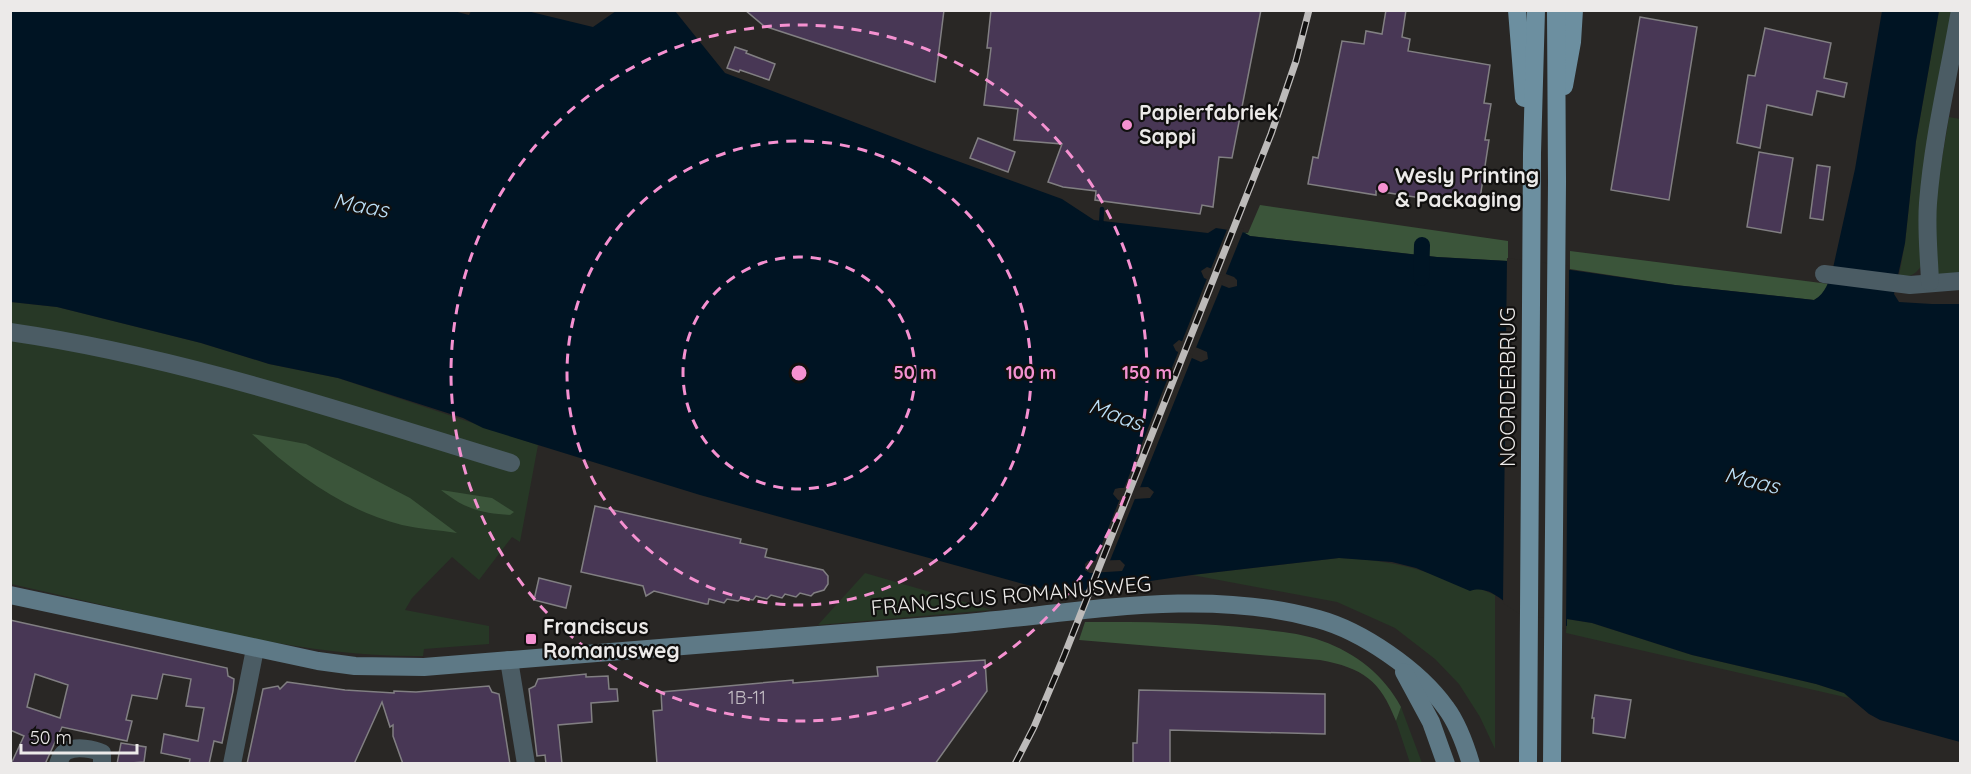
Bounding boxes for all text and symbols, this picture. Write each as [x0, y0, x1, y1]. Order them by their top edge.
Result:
place label: Papierfabriek Sappi [1139, 99, 1278, 149]
marker: Papierfabriek Sappi [1120, 118, 1134, 132]
place label: Wesly Printing & Packaging [1395, 162, 1539, 212]
marker: Wesly Printing & Packaging [1376, 181, 1390, 195]
water label: Maas [331, 186, 392, 224]
street label: NOORDERBRUG [1494, 307, 1520, 467]
text: 50 m [893, 361, 937, 384]
text: 100 m [1006, 361, 1056, 384]
text: 150 m [1122, 361, 1172, 384]
centre of rings [789, 363, 809, 383]
water label: Maas [1085, 391, 1148, 437]
water label: Maas [1722, 460, 1784, 500]
street label: FRANCISCUS ROMANUSWEG [870, 570, 1152, 620]
place label: Franciscus Romanusweg [543, 613, 680, 663]
marker: Franciscus Romanusweg [524, 632, 538, 646]
house number: 1B-11 [728, 686, 766, 709]
scale bar [21, 717, 136, 755]
text: 50 m [30, 726, 72, 749]

